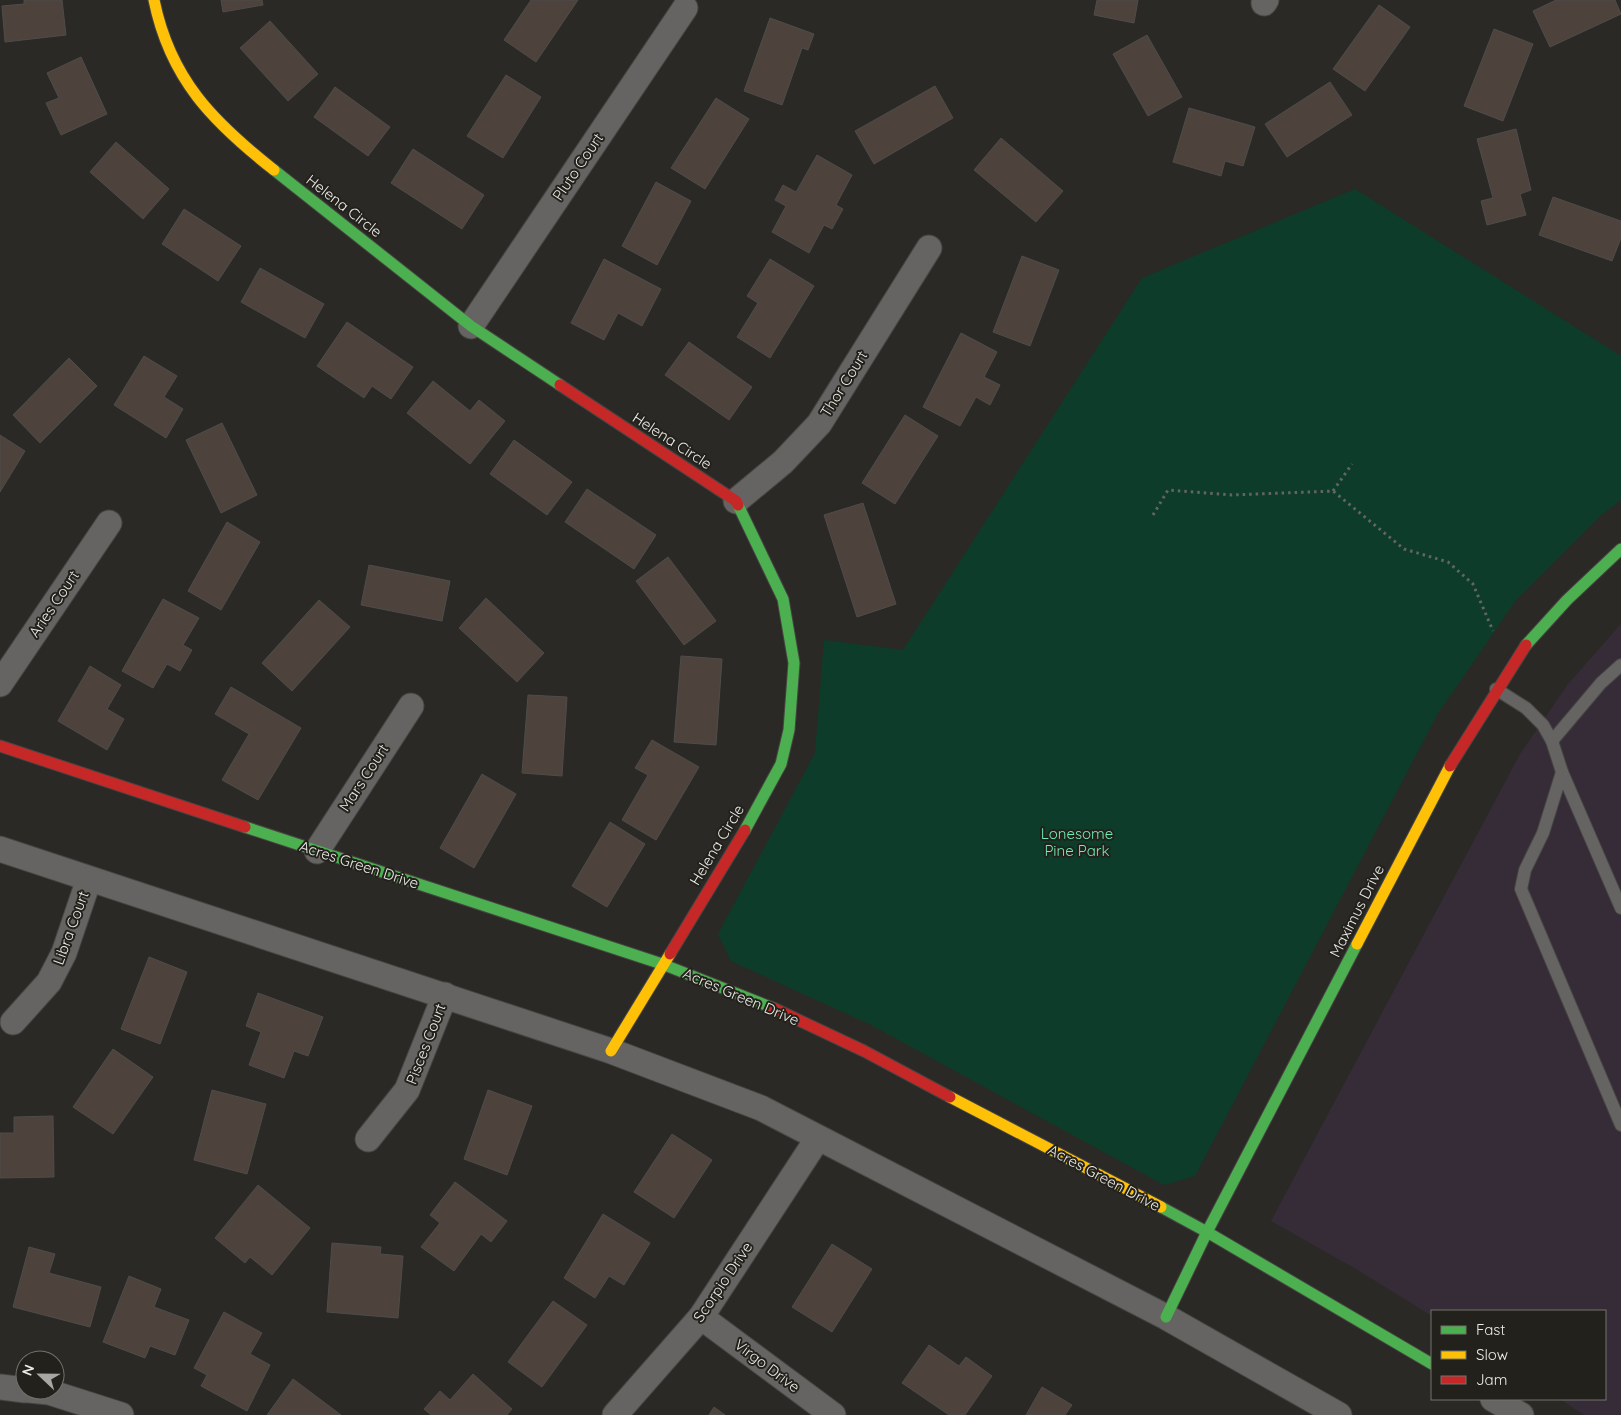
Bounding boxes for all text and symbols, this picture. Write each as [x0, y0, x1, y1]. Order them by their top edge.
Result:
street label: Pluto Court [548, 129, 607, 204]
street label: Helena Circle [303, 170, 386, 241]
street label: Thor Court [816, 347, 871, 420]
street label: Helena Circle [629, 408, 716, 473]
street label: Aries Court [24, 567, 83, 641]
street label: Mars Court [335, 740, 392, 815]
street label: Helena Circle [685, 801, 748, 889]
park label: Lonesome Pine Park [1041, 824, 1113, 860]
street label: Acres Green Drive [297, 836, 421, 893]
street label: Maximus Drive [1325, 861, 1388, 960]
street label: Libra Court [48, 888, 93, 967]
street label: Acres Green Drive [680, 964, 802, 1030]
street label: Pisces Court [401, 1001, 450, 1087]
street label: Acres Green Drive [1045, 1140, 1164, 1215]
street label: Scorpio Drive [689, 1238, 756, 1325]
legend [1431, 1310, 1606, 1400]
text: Fast [1476, 1320, 1505, 1339]
street label: Virgo Drive [731, 1335, 804, 1396]
text: Slow [1476, 1345, 1508, 1364]
north arrow [15, 1350, 65, 1400]
text: N [18, 1362, 38, 1378]
text: Jam [1476, 1370, 1507, 1389]

